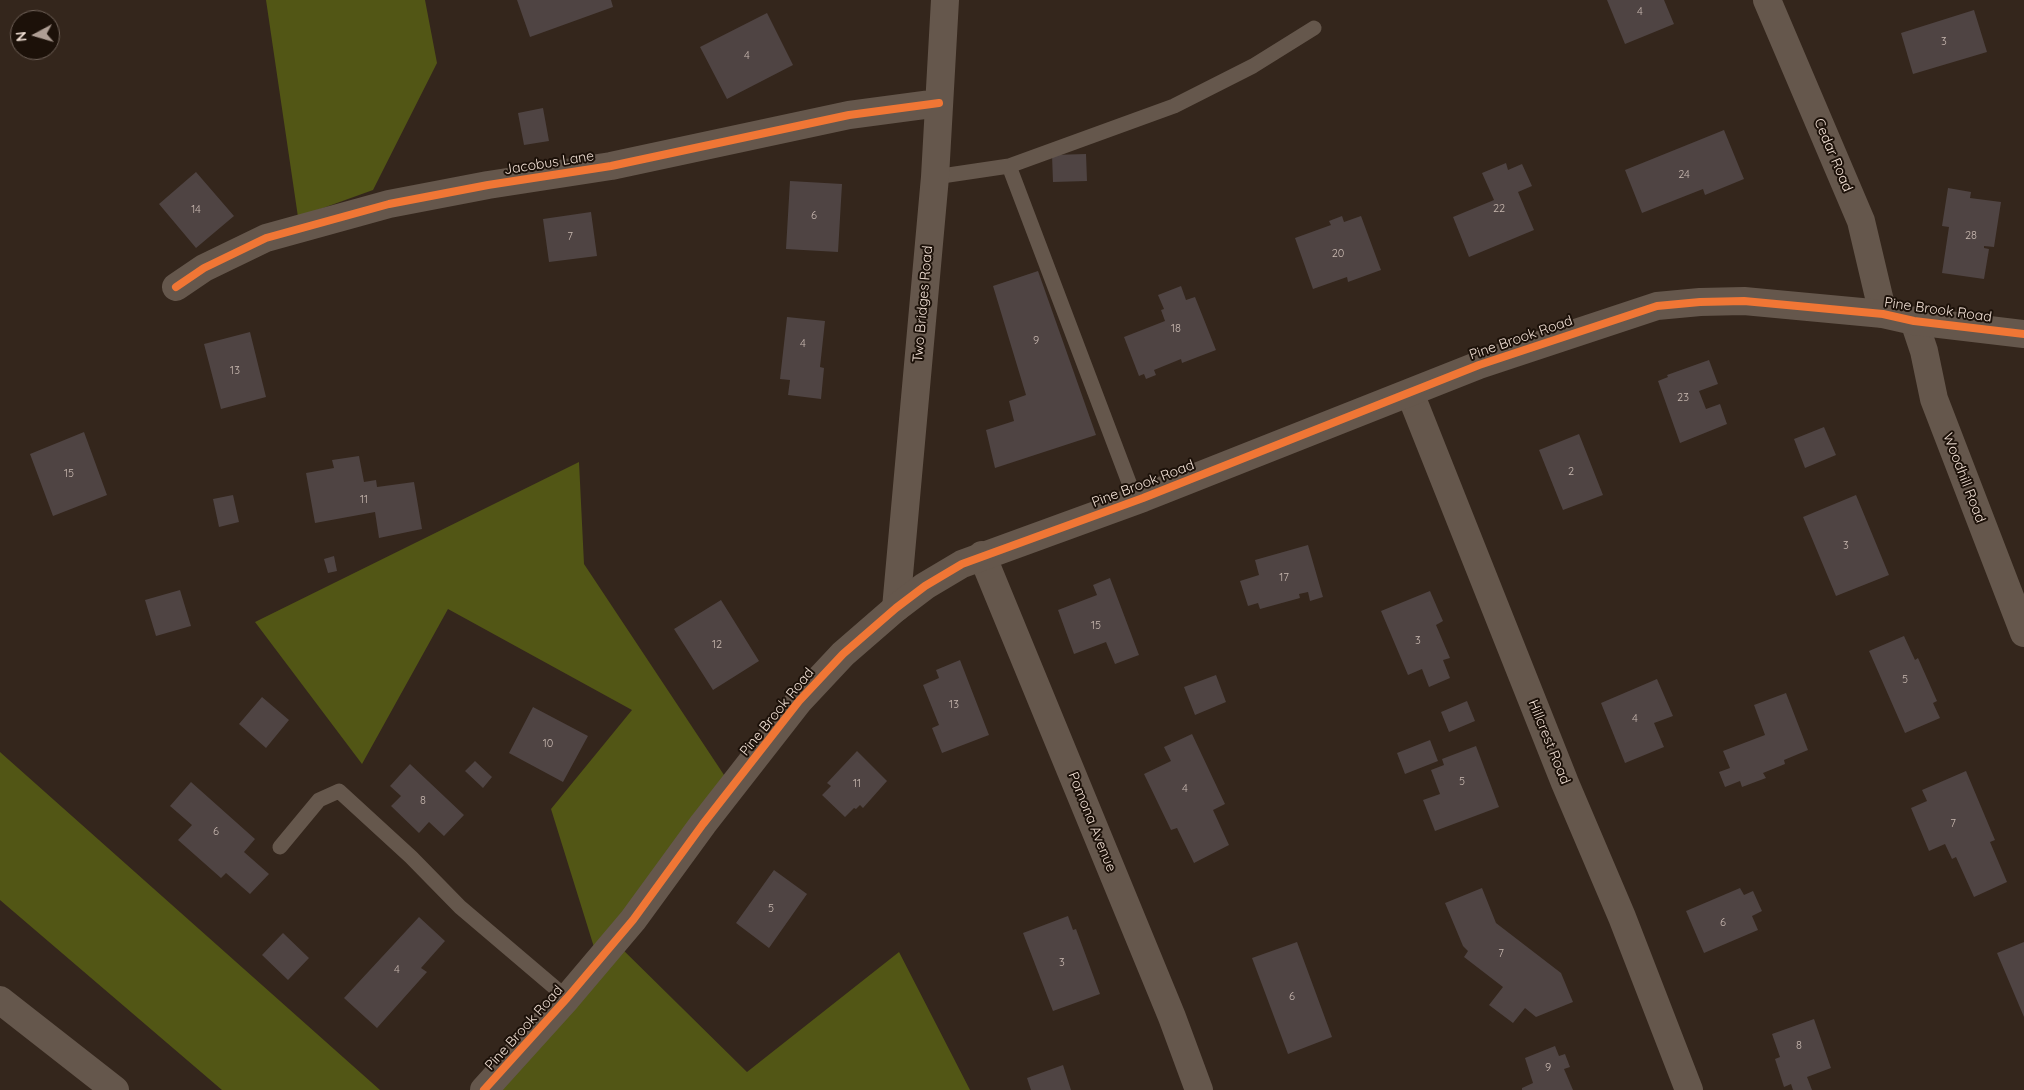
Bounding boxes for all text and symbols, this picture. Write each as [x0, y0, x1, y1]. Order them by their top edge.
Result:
house number: 4 [1637, 5, 1643, 19]
north arrow [10, 10, 60, 60]
text: N [12, 30, 31, 43]
house number: 3 [1941, 35, 1947, 49]
house number: 4 [744, 49, 750, 63]
street label: Cedar Road [1810, 116, 1856, 194]
street label: Jacobus Lane [503, 148, 595, 178]
house number: 24 [1678, 168, 1690, 182]
house number: 22 [1493, 202, 1505, 216]
house number: 14 [191, 203, 201, 217]
house number: 6 [811, 209, 817, 223]
house number: 28 [1965, 229, 1977, 243]
house number: 7 [567, 230, 573, 244]
street label: Two Bridges Road [910, 245, 936, 363]
house number: 20 [1332, 247, 1344, 261]
street label: Pine Brook Road [1883, 294, 1993, 326]
street label: Pine Brook Road [1467, 312, 1575, 364]
house number: 18 [1171, 322, 1181, 336]
house number: 9 [1033, 334, 1039, 348]
house number: 4 [800, 337, 806, 351]
house number: 13 [230, 364, 240, 378]
house number: 23 [1677, 391, 1689, 405]
street label: Woodhill Road [1939, 431, 1989, 525]
street label: Pine Brook Road [1089, 457, 1197, 511]
house number: 2 [1568, 465, 1574, 479]
house number: 15 [64, 467, 74, 481]
house number: 11 [360, 493, 368, 507]
house number: 3 [1843, 539, 1849, 553]
house number: 17 [1279, 571, 1289, 585]
house number: 15 [1091, 619, 1101, 633]
house number: 3 [1415, 634, 1421, 648]
house number: 12 [712, 638, 722, 652]
street label: Pine Brook Road [736, 665, 818, 759]
house number: 5 [1902, 673, 1908, 687]
street label: Hillcrest Road [1524, 697, 1574, 787]
house number: 13 [949, 698, 959, 712]
house number: 4 [1632, 712, 1638, 726]
house number: 10 [543, 737, 553, 751]
street label: Pomona Avenue [1064, 770, 1120, 874]
house number: 5 [1459, 775, 1465, 789]
house number: 11 [853, 777, 861, 791]
house number: 4 [1182, 782, 1188, 796]
house number: 8 [420, 794, 426, 808]
house number: 7 [1950, 817, 1956, 831]
house number: 6 [213, 825, 219, 839]
house number: 5 [768, 902, 774, 916]
house number: 6 [1720, 916, 1726, 930]
house number: 7 [1498, 947, 1504, 961]
house number: 3 [1059, 956, 1065, 970]
house number: 4 [394, 963, 400, 977]
street label: Pine Brook Road [482, 982, 566, 1074]
house number: 6 [1289, 990, 1295, 1004]
house number: 8 [1796, 1039, 1802, 1053]
house number: 9 [1545, 1061, 1551, 1075]

